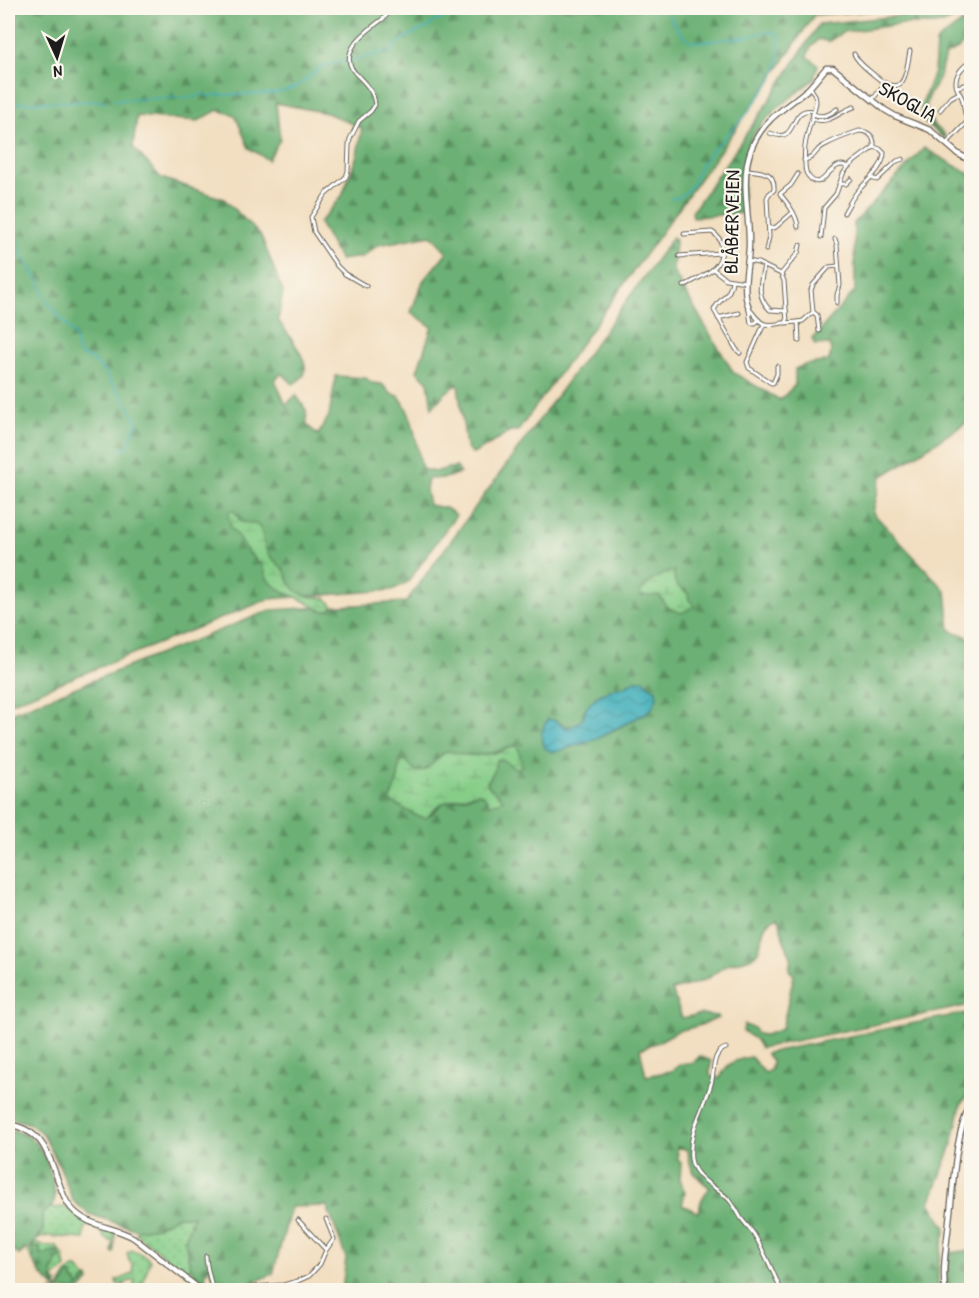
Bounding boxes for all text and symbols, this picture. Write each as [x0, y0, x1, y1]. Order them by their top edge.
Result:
north arrow [27, 27, 87, 87]
text: N [53, 61, 63, 83]
street label: SKOGLIA [874, 74, 942, 128]
street label: BLÅBÆRVEIEN [717, 170, 745, 274]

